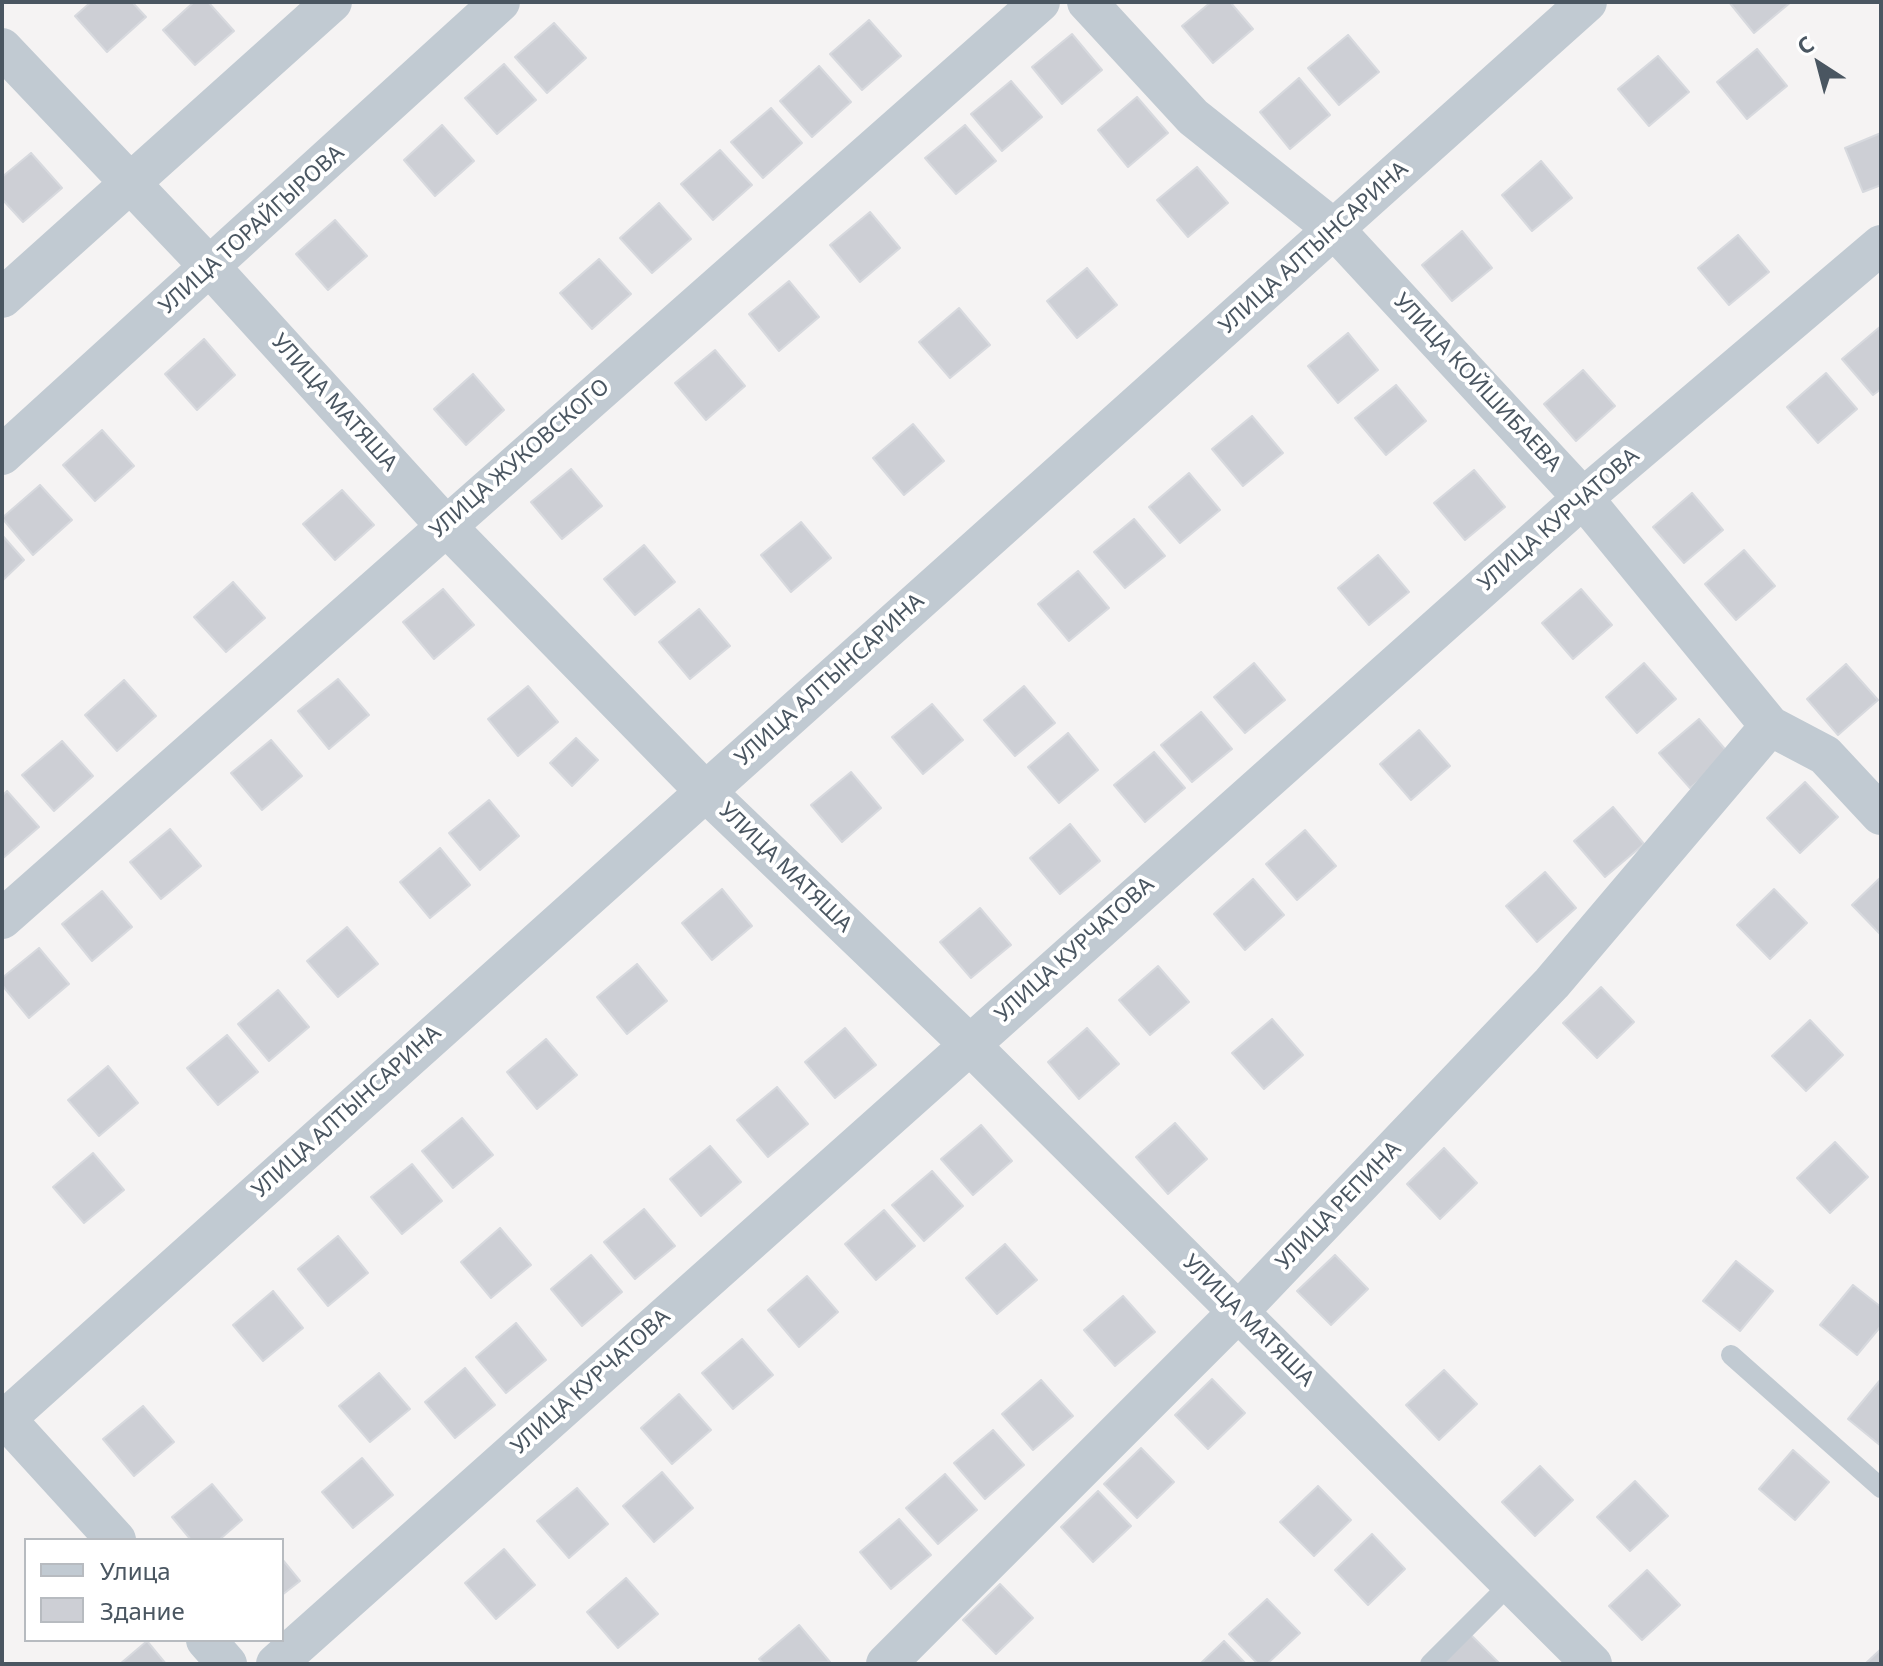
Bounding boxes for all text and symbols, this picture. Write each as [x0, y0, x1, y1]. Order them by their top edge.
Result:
north arrow [1779, 24, 1859, 104]
text: С [1790, 28, 1819, 61]
street label: УЛИЦА ТОРАЙГЫРОВА [154, 140, 350, 320]
street label: УЛИЦА АЛТЫНСАРИНА [1214, 156, 1414, 340]
street label: УЛИЦА КОЙШИБАЕВА [1388, 289, 1566, 477]
street label: УЛИЦА МАТЯША [266, 329, 402, 477]
street label: УЛИЦА ЖУКОВСКОГО [425, 374, 615, 544]
street label: УЛИЦА КУРЧАТОВА [1473, 443, 1645, 597]
street label: УЛИЦА АЛТЫНСАРИНА [730, 588, 930, 772]
street label: УЛИЦА МАТЯША [713, 798, 857, 938]
street label: УЛИЦА КУРЧАТОВА [990, 872, 1160, 1028]
street label: УЛИЦА АЛТЫНСАРИНА [247, 1020, 447, 1204]
street label: УЛИЦА РЕПИНА [1271, 1136, 1407, 1276]
street label: УЛИЦА МАТЯША [1177, 1250, 1319, 1392]
street label: УЛИЦА КУРЧАТОВА [506, 1304, 676, 1460]
legend [24, 1538, 284, 1642]
text: Улица [100, 1554, 171, 1587]
text: Здание [100, 1594, 185, 1627]

